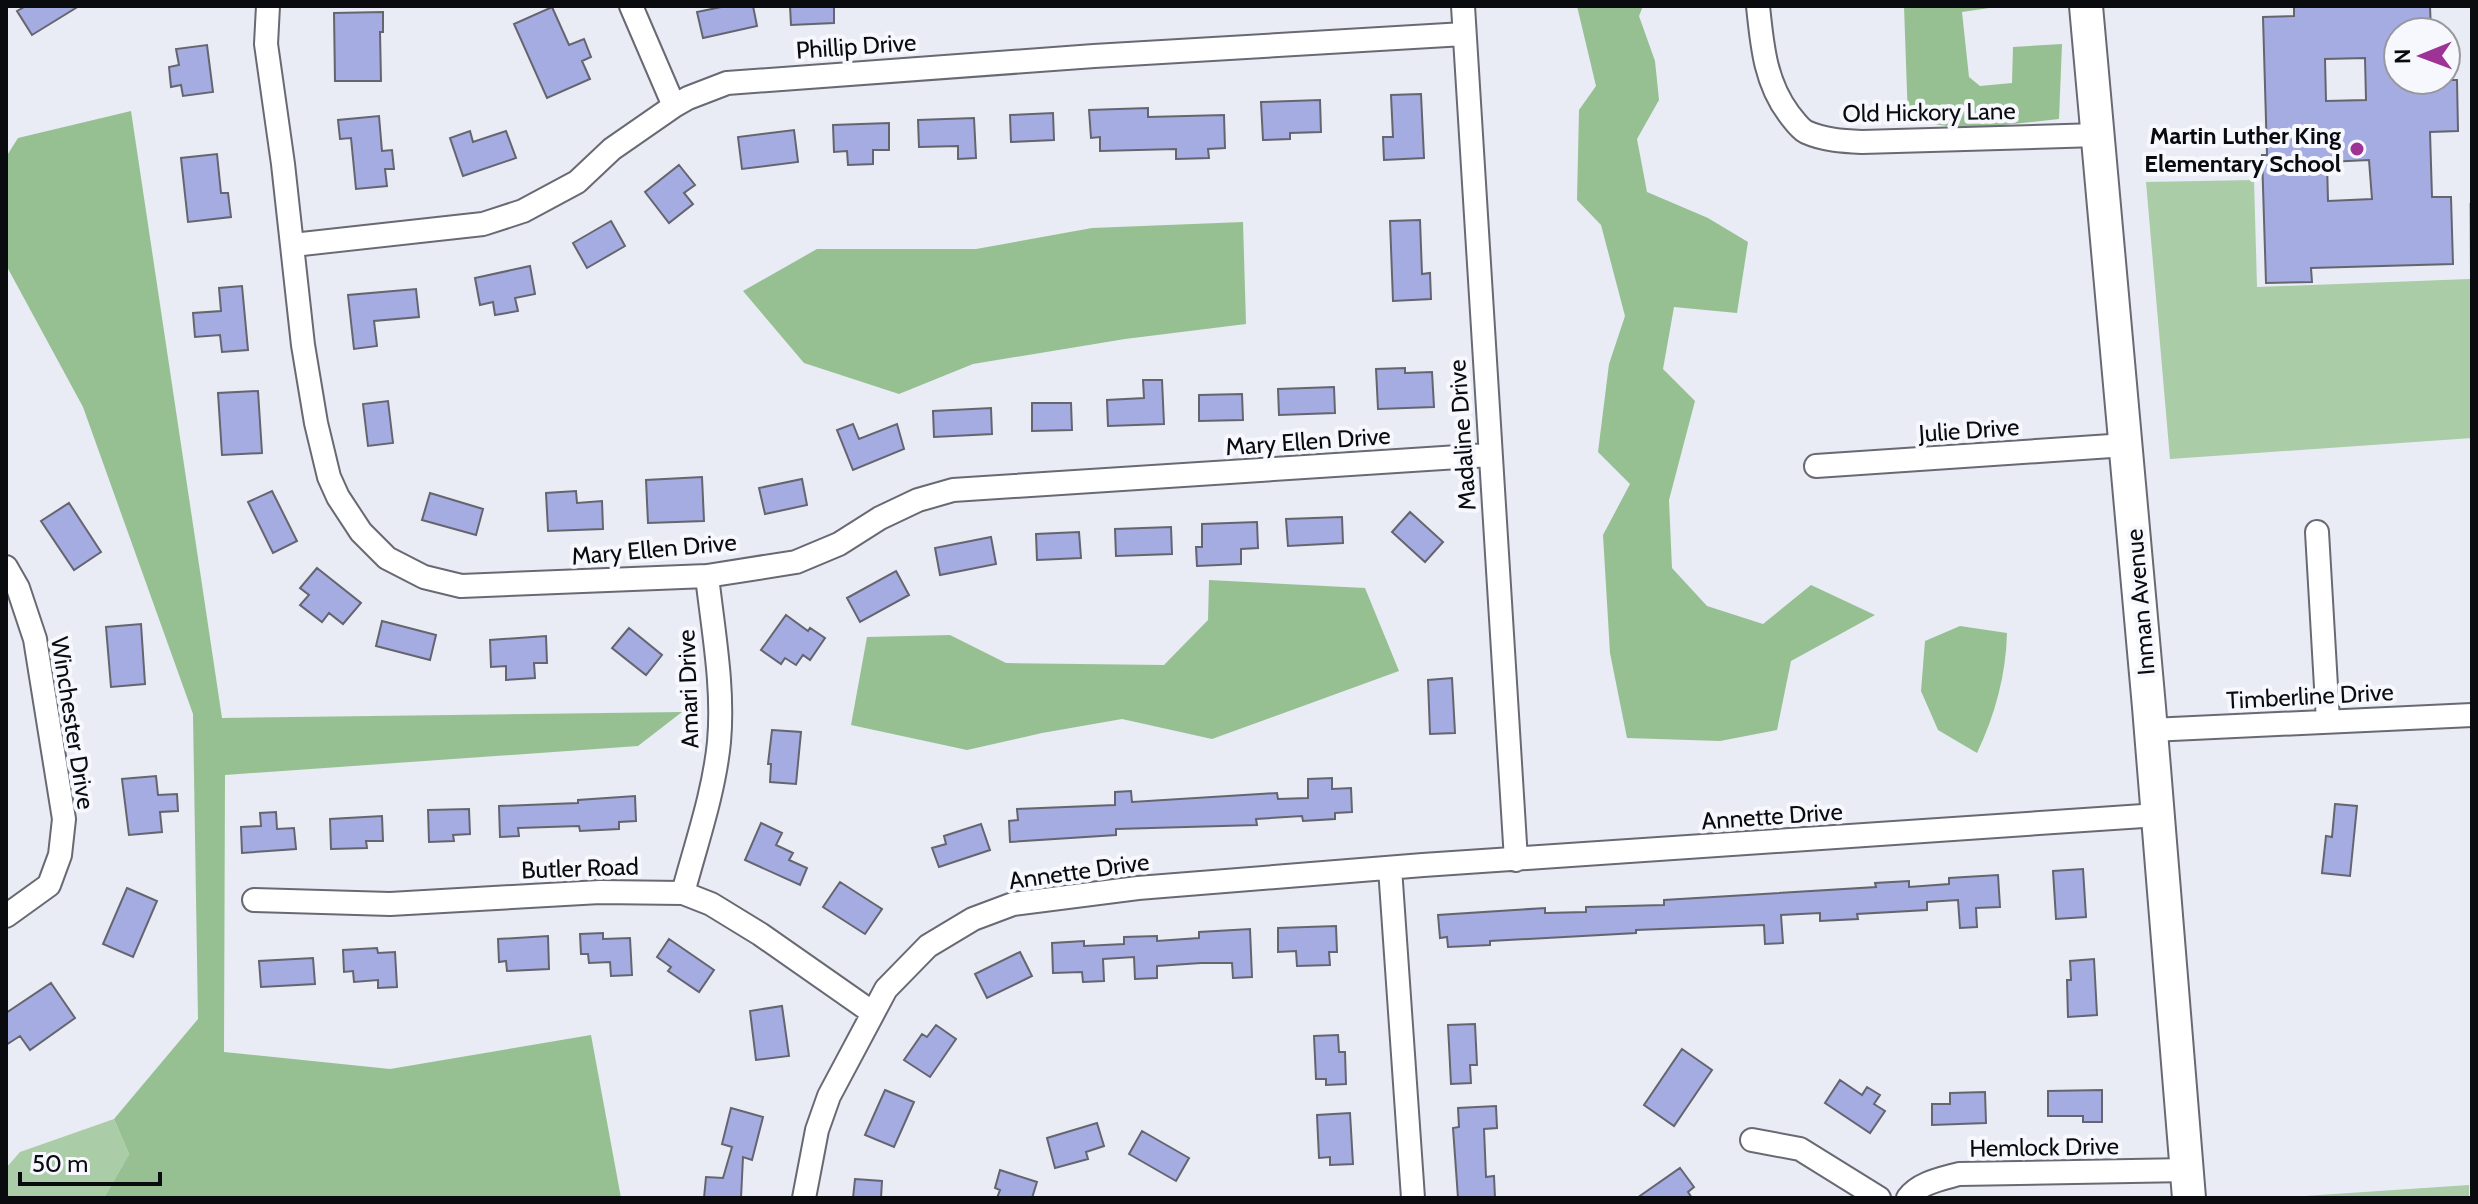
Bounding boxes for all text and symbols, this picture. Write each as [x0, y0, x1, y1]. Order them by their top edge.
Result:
north arrow [2382, 16, 2462, 96]
street label: Phillip Drive [795, 27, 917, 65]
text: N [2389, 48, 2416, 64]
street label: Old Hickory Lane [1842, 96, 2016, 128]
place label: Martin Luther King Elementary School [2144, 121, 2341, 178]
marker: Martin Luther King Elementary School [2348, 140, 2366, 158]
street label: Madaline Drive [1442, 358, 1482, 512]
street label: Julie Drive [1917, 412, 2020, 448]
street label: Mary Ellen Drive [1224, 421, 1392, 461]
street label: Mary Ellen Drive [570, 527, 738, 571]
street label: Inman Avenue [2119, 528, 2161, 676]
street label: Amari Drive [671, 629, 705, 749]
street label: Winchester Drive [45, 635, 101, 811]
street label: Timberline Drive [2226, 677, 2394, 715]
street label: Annette Drive [1700, 797, 1844, 835]
street label: Annette Drive [1007, 847, 1151, 895]
street label: Butler Road [521, 851, 639, 885]
street label: Hemlock Drive [1969, 1131, 2119, 1163]
scale bar [20, 1136, 160, 1186]
text: 50 m [32, 1149, 88, 1178]

